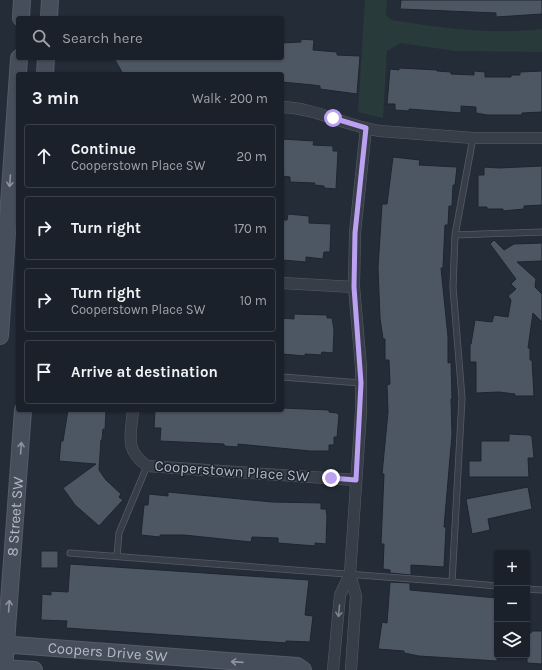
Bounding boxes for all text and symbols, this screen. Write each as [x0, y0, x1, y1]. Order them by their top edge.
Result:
search box [16, 16, 284, 60]
icon: search [30, 27, 52, 49]
text: Search here [62, 29, 143, 47]
text: 3 min [32, 88, 79, 108]
text: Walk · 200 m [192, 91, 268, 106]
route start [324, 109, 342, 127]
text: Continue [71, 140, 136, 158]
icon: ahead [33, 145, 55, 167]
text: 20 m [237, 149, 267, 164]
text: Cooperstown Place SW [71, 158, 205, 173]
one-way arrow [7, 174, 14, 187]
icon: right [33, 217, 55, 239]
text: Turn right [71, 219, 141, 237]
text: 170 m [234, 221, 267, 236]
text: Turn right [71, 284, 141, 302]
icon: right [33, 289, 55, 311]
text: 10 m [240, 293, 267, 308]
text: Cooperstown Place SW [71, 302, 205, 317]
icon: arrive [33, 361, 55, 383]
text: Arrive at destination [71, 363, 218, 381]
one-way arrow [17, 442, 24, 455]
street label: Cooperstown Place SW [154, 457, 310, 485]
route end [322, 469, 340, 487]
street label: 8 Street SW [3, 475, 27, 557]
map controls [494, 550, 530, 658]
button: + [494, 550, 530, 586]
button: − [494, 586, 530, 622]
one-way arrow [6, 600, 13, 613]
one-way arrow [335, 604, 342, 617]
button: layers [494, 622, 530, 658]
street label: Coopers Drive SW [47, 639, 169, 665]
one-way arrow [231, 659, 244, 666]

